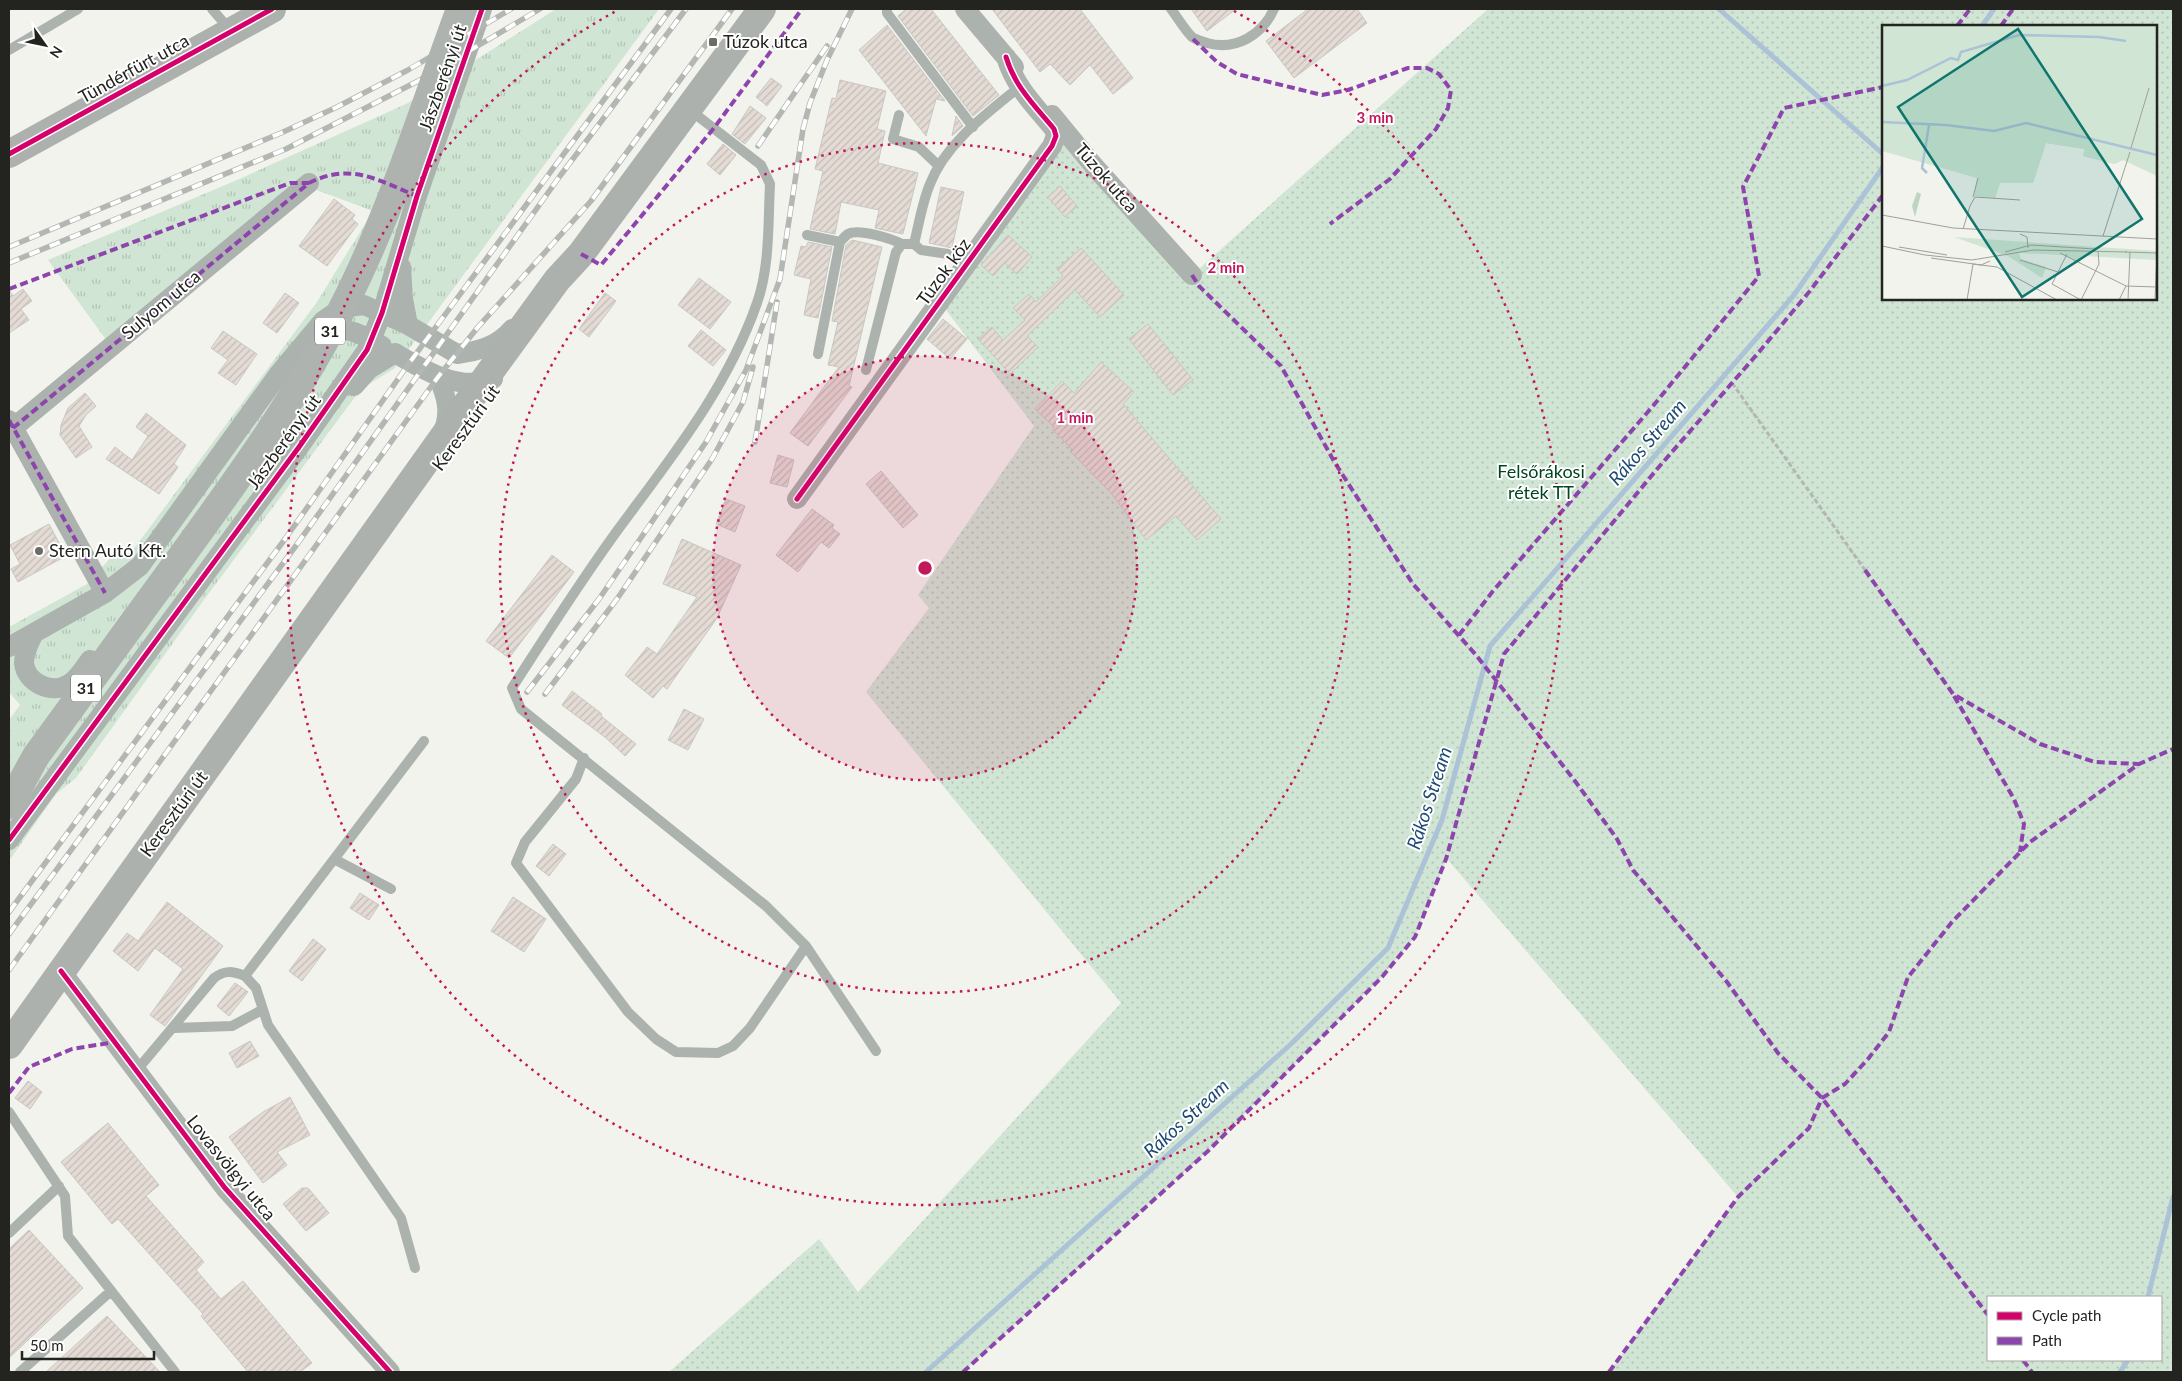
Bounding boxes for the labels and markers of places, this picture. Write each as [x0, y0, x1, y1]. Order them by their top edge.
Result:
place label: Túzok utca [723, 30, 808, 52]
marker: Túzok utca [707, 36, 719, 48]
place label: Stern Autó Kft. [49, 539, 166, 561]
marker: Stern Autó Kft. [33, 545, 45, 557]
centre of rings [916, 559, 934, 577]

